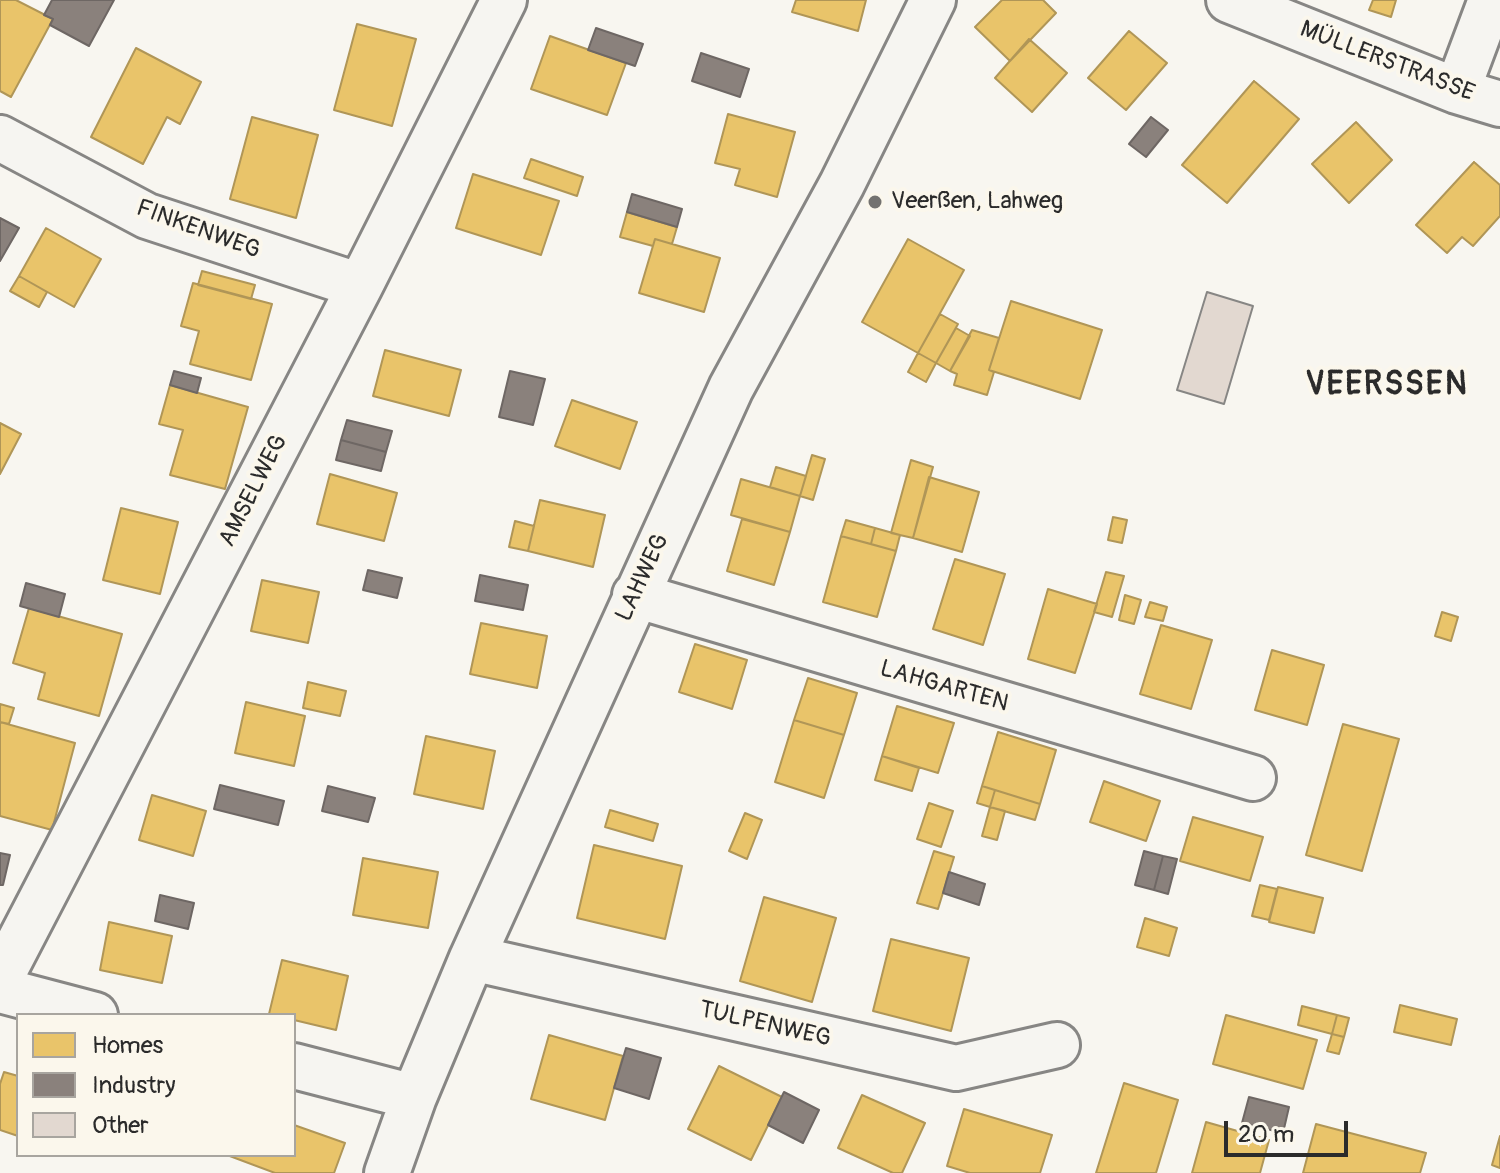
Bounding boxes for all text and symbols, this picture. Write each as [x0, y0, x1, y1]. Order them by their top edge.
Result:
street label: MÜLLERSTRASSE [1296, 16, 1478, 108]
place label: Veerßen, Lahweg [891, 188, 1063, 216]
marker: Veerßen, Lahweg [866, 193, 884, 211]
street label: FINKENWEG [132, 194, 264, 266]
district label: VEERSSEN [1305, 367, 1469, 405]
street label: AMSELWEG [214, 430, 294, 552]
street label: LAHWEG [610, 530, 676, 626]
street label: LAHGARTEN [876, 655, 1012, 719]
street label: TULPENWEG [696, 996, 834, 1054]
legend [16, 1013, 296, 1157]
text: Homes [92, 1031, 163, 1060]
text: Industry [92, 1071, 175, 1100]
scale bar [1228, 1105, 1352, 1155]
text: Other [92, 1111, 149, 1140]
text: 20 m [1238, 1120, 1294, 1149]

